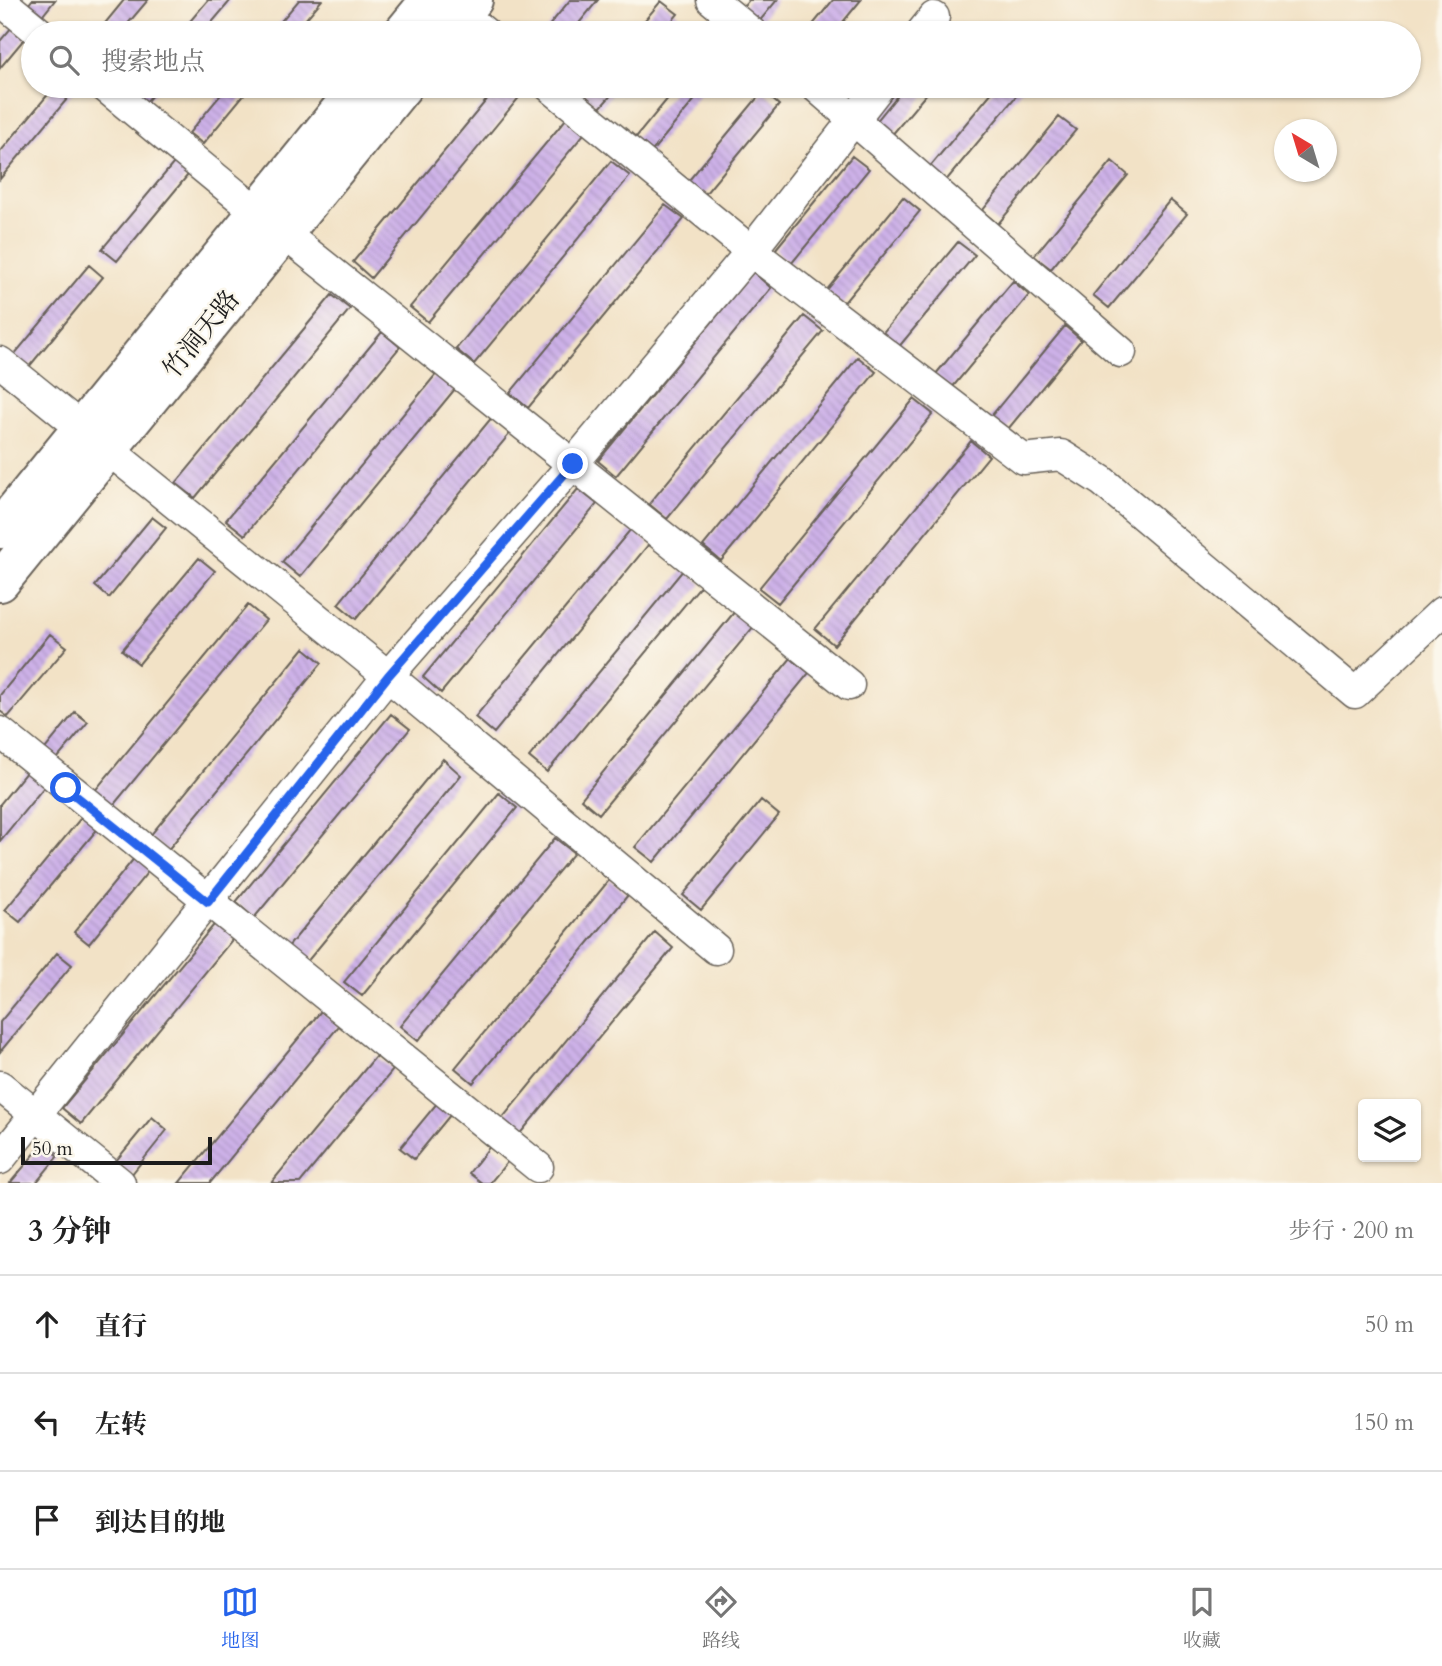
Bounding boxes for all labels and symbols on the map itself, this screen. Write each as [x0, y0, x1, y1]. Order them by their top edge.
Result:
north arrow [1274, 119, 1337, 182]
street label: 竹洞天路 [155, 283, 247, 385]
route end [557, 448, 588, 479]
route start [50, 772, 81, 803]
scale bar [21, 1134, 212, 1166]

